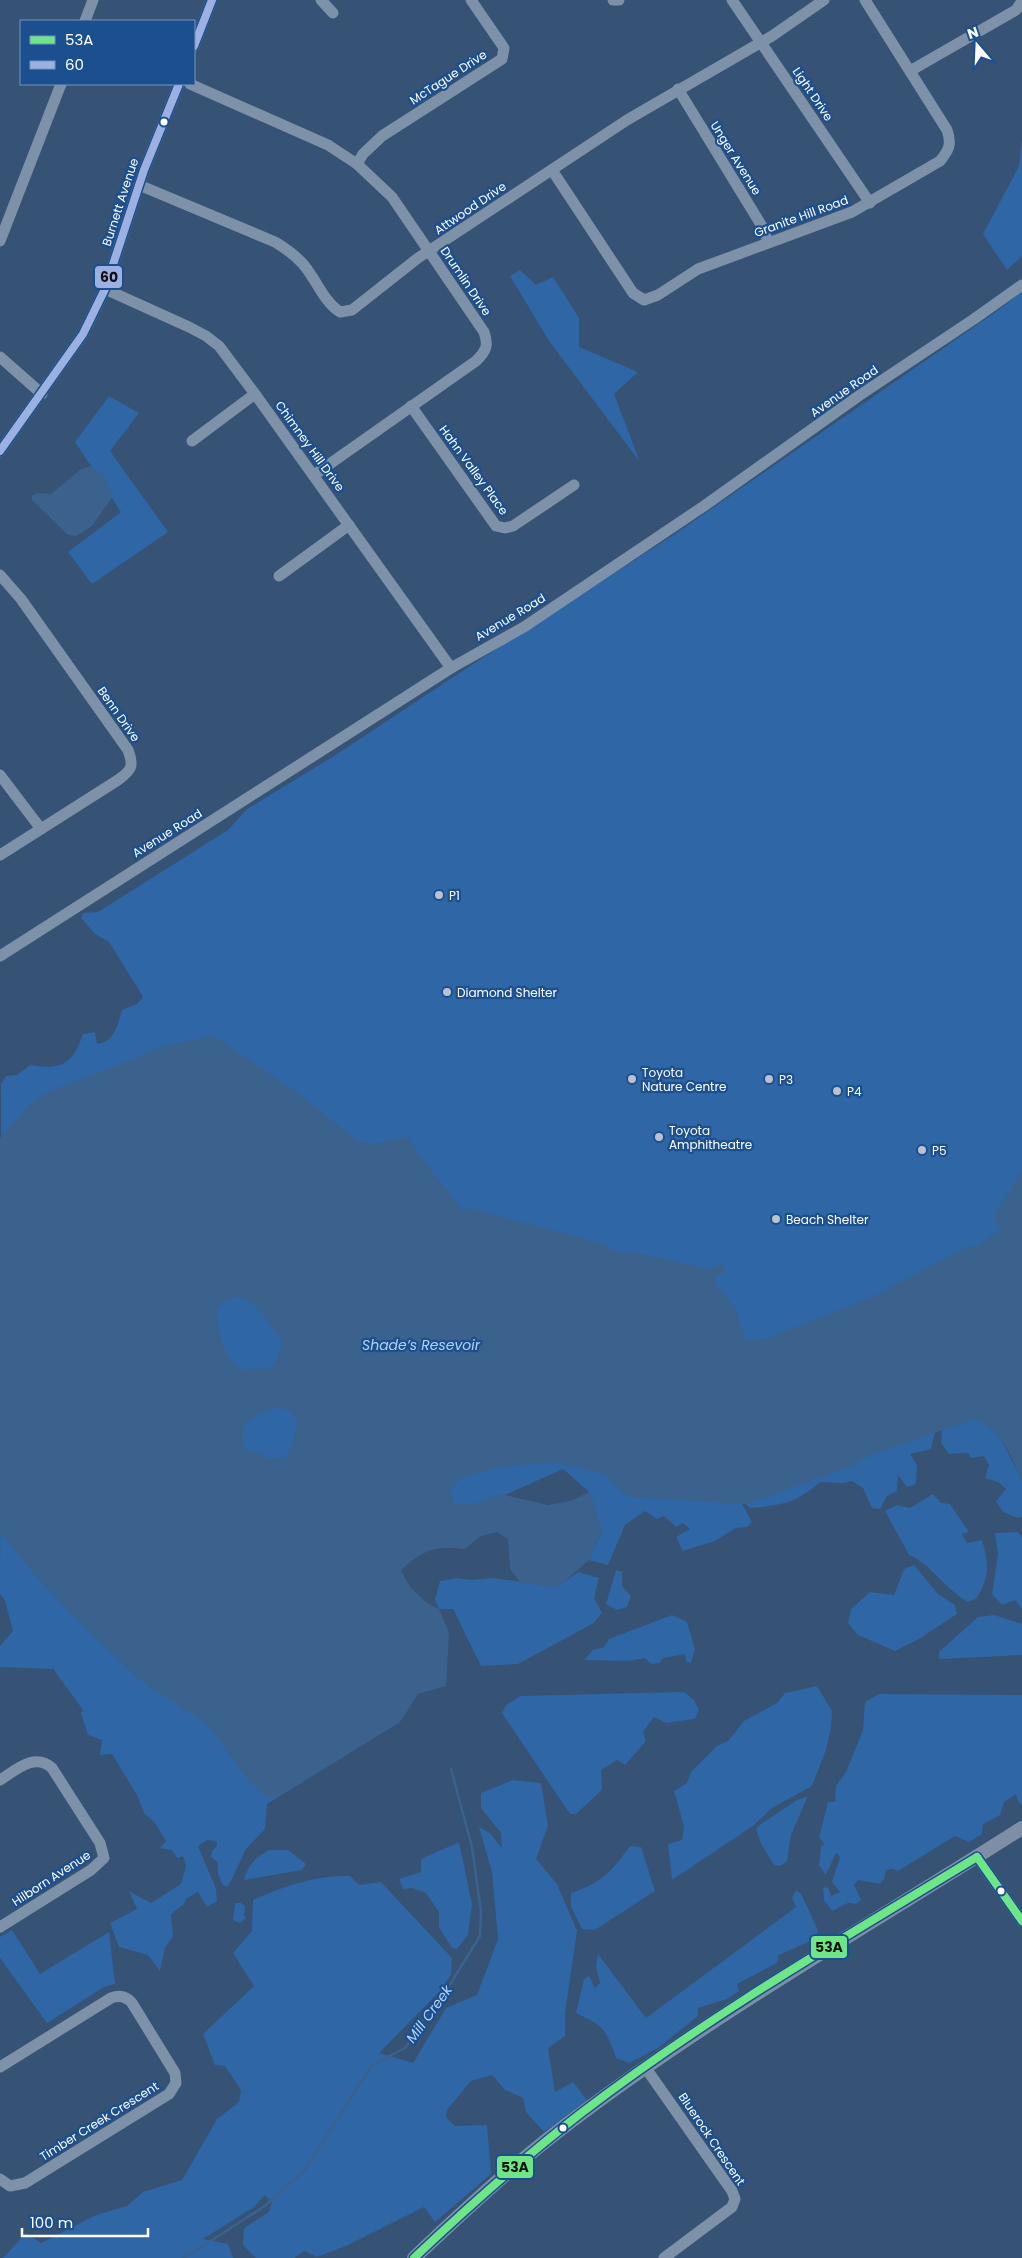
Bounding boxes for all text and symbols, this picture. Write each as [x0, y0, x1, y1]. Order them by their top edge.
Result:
legend [20, 20, 195, 85]
north arrow [952, 20, 1002, 70]
text: N [965, 22, 981, 44]
text: 53A [65, 29, 93, 50]
street label: McTague Drive [406, 46, 490, 108]
text: 60 [65, 54, 84, 75]
street label: Light Drive [789, 64, 837, 124]
unlabelled marker [159, 117, 169, 127]
street label: Unger Avenue [707, 118, 765, 198]
street label: Burnett Avenue [98, 156, 142, 248]
street label: Attwood Drive [431, 178, 509, 238]
street label: Granite Hill Road [752, 191, 850, 241]
street label: Drumlin Drive [437, 243, 495, 319]
line badge: 60 [94, 265, 123, 289]
text: 60 [100, 267, 118, 287]
street label: Avenue Road [807, 361, 881, 421]
street label: Chimney Hill Drive [271, 397, 349, 495]
street label: Hahn Valley Place [436, 422, 512, 518]
street label: Avenue Road [472, 589, 548, 645]
street label: Benn Drive [94, 683, 144, 745]
street label: Avenue Road [129, 805, 205, 861]
place label: P1 [449, 887, 460, 904]
marker: P1 [433, 889, 445, 901]
place label: Diamond Shelter [457, 984, 558, 1001]
marker: Diamond Shelter [441, 986, 453, 998]
place label: Toyota Nature Centre [642, 1064, 726, 1095]
place label: P3 [779, 1071, 793, 1088]
marker: Toyota Nature Centre [626, 1073, 638, 1085]
marker: P3 [763, 1073, 775, 1085]
place label: P4 [847, 1083, 862, 1100]
marker: P4 [831, 1085, 843, 1097]
place label: Toyota Amphitheatre [669, 1122, 752, 1153]
marker: Toyota Amphitheatre [653, 1131, 665, 1143]
place label: P5 [932, 1142, 946, 1159]
marker: P5 [916, 1144, 928, 1156]
place label: Beach Shelter [786, 1211, 869, 1228]
marker: Beach Shelter [770, 1213, 782, 1225]
water label: Shade’s Resevoir [362, 1335, 481, 1355]
street label: Hilborn Avenue [8, 1846, 94, 1910]
unlabelled marker [996, 1886, 1006, 1896]
line badge: 53A [810, 1935, 848, 1959]
text: 53A [815, 1937, 844, 1957]
water label: Mill Creek [401, 1980, 457, 2047]
street label: Timber Creek Crescent [36, 2077, 162, 2165]
street label: Bluerock Crescent [675, 2089, 749, 2189]
unlabelled marker [558, 2123, 568, 2133]
line badge: 53A [496, 2155, 534, 2179]
text: 53A [501, 2157, 530, 2177]
scale bar [22, 2206, 149, 2238]
text: 100 m [30, 2212, 73, 2233]

